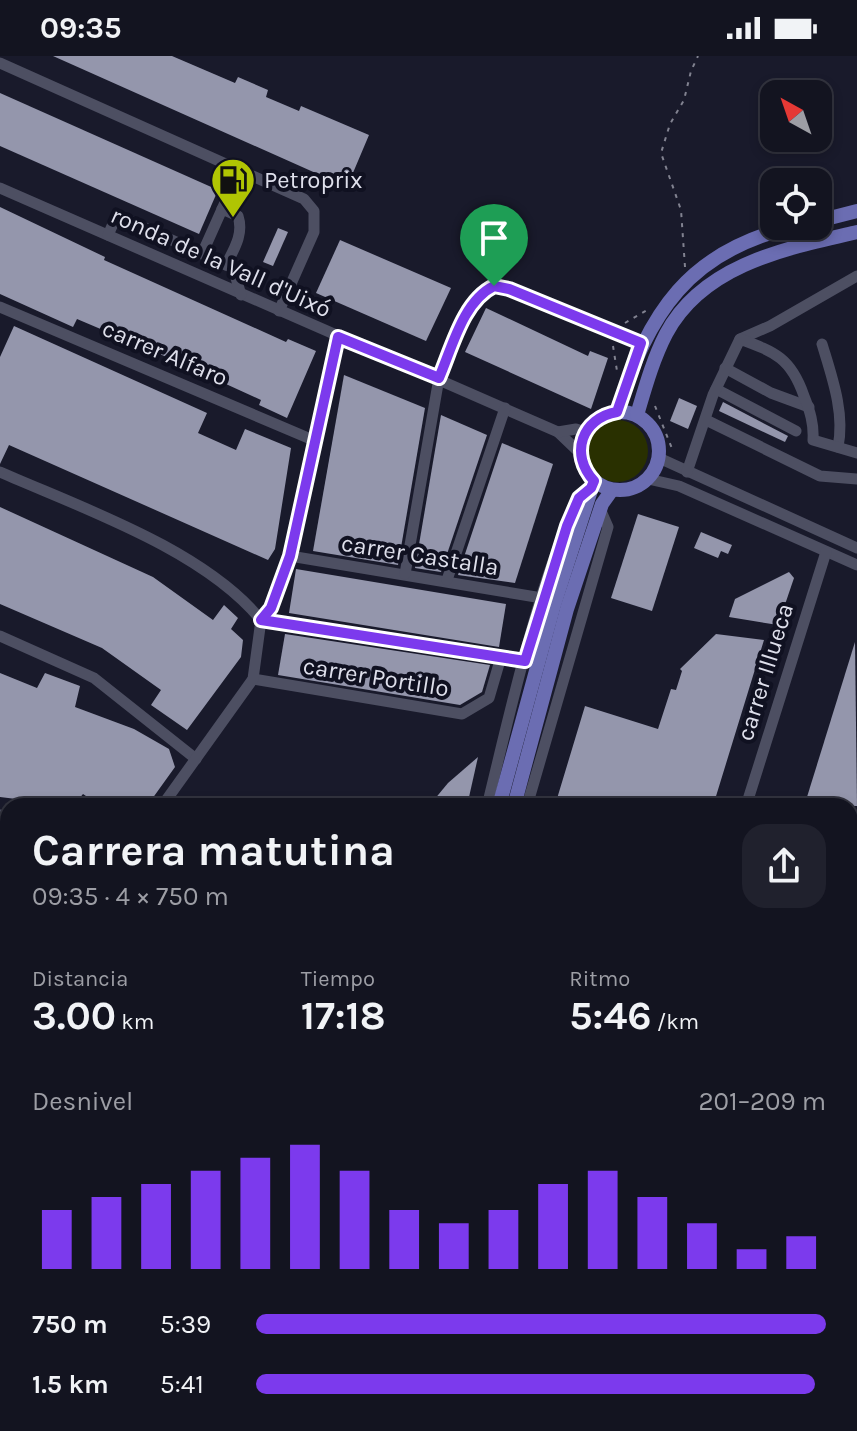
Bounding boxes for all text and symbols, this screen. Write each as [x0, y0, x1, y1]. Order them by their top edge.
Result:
text: 09:35 [40, 10, 121, 46]
north arrow [760, 80, 832, 152]
map controls [760, 80, 832, 240]
fuel station icon: Petroprix [209, 156, 257, 219]
place label: Petroprix [264, 166, 363, 194]
button: locate [760, 168, 832, 240]
street label: ronda de la Vall d'Uixó [107, 201, 335, 323]
pin [460, 204, 528, 286]
icon: arrive [472, 216, 516, 260]
street label: carrer Alfaro [98, 314, 232, 392]
street label: carrer Castalla [339, 529, 501, 581]
street label: carrer Illueca [731, 600, 799, 744]
street label: carrer Portillo [301, 652, 451, 702]
button: share [742, 824, 826, 908]
text: Carrera matutina [32, 825, 395, 876]
text: 09:35 · 4 × 750 m [32, 881, 229, 912]
text: Distancia [32, 966, 128, 992]
text: Tiempo [301, 966, 375, 992]
text: Ritmo [569, 966, 630, 992]
text: 3.00 [32, 992, 116, 1039]
text: 17:18 [301, 992, 386, 1039]
text: 5:46 [569, 992, 651, 1039]
text: km [116, 1009, 154, 1035]
text: /km [651, 1009, 699, 1035]
text: Desnivel [32, 1086, 133, 1117]
text: 201–209 m [699, 1086, 826, 1117]
text: 750 m [32, 1309, 108, 1340]
text: 5:39 [160, 1309, 211, 1340]
text: 1.5 km [32, 1369, 109, 1400]
text: 5:41 [160, 1369, 204, 1400]

